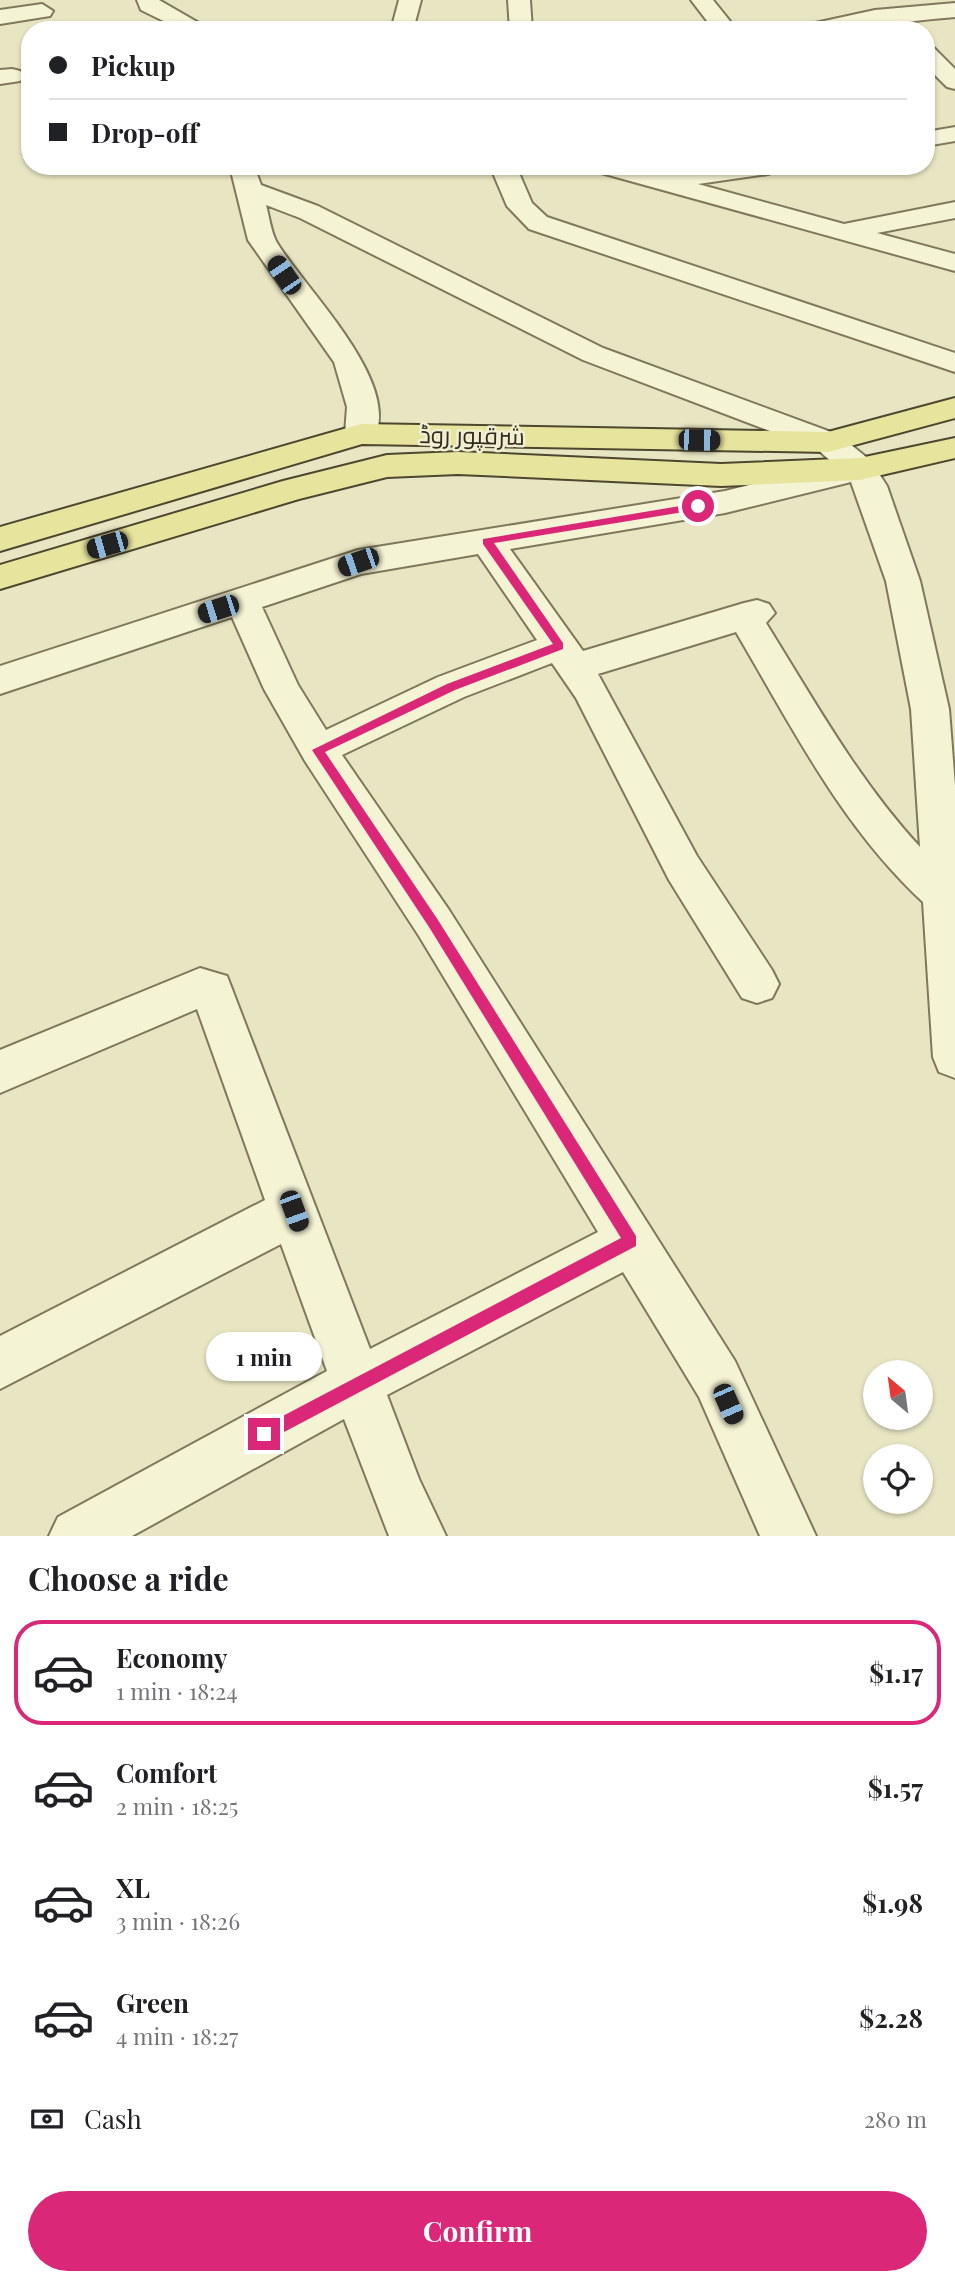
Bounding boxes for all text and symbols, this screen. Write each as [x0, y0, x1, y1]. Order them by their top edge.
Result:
text: Pickup [91, 48, 175, 83]
text: Drop-off [91, 115, 198, 150]
car [264, 252, 305, 298]
street label: شرقپور روڈ [419, 417, 525, 452]
car [678, 429, 721, 451]
route start [682, 490, 714, 522]
car [84, 529, 131, 561]
car [335, 545, 382, 579]
car [195, 593, 242, 625]
car [277, 1188, 312, 1234]
callout: 1 min [206, 1332, 322, 1382]
text: 1 min [236, 1341, 292, 1372]
north arrow [863, 1360, 933, 1430]
map controls [863, 1360, 933, 1514]
car [710, 1381, 747, 1427]
route end [248, 1418, 280, 1450]
button: locate [863, 1444, 933, 1514]
text: Choose a ride [28, 1556, 229, 1599]
text: Economy [116, 1640, 227, 1675]
icon: car [32, 1641, 95, 1704]
text: $1.17 [869, 1655, 923, 1690]
text: 1 min · 18:24 [116, 1675, 238, 1706]
text: Comfort [116, 1755, 217, 1790]
icon: car [32, 1756, 95, 1819]
text: $1.57 [868, 1770, 923, 1805]
text: 2 min · 18:25 [116, 1790, 238, 1821]
text: XL [116, 1870, 150, 1905]
icon: car [32, 1871, 95, 1934]
text: $1.98 [862, 1885, 923, 1920]
text: 3 min · 18:26 [116, 1905, 240, 1936]
text: Green [116, 1985, 189, 2020]
icon: car [32, 1986, 95, 2049]
text: $2.28 [859, 2000, 923, 2035]
text: 4 min · 18:27 [116, 2020, 238, 2051]
icon: cash [28, 2100, 66, 2138]
text: Cash [84, 2101, 142, 2136]
text: 280 m [864, 2103, 927, 2134]
button: Confirm [28, 2191, 927, 2271]

